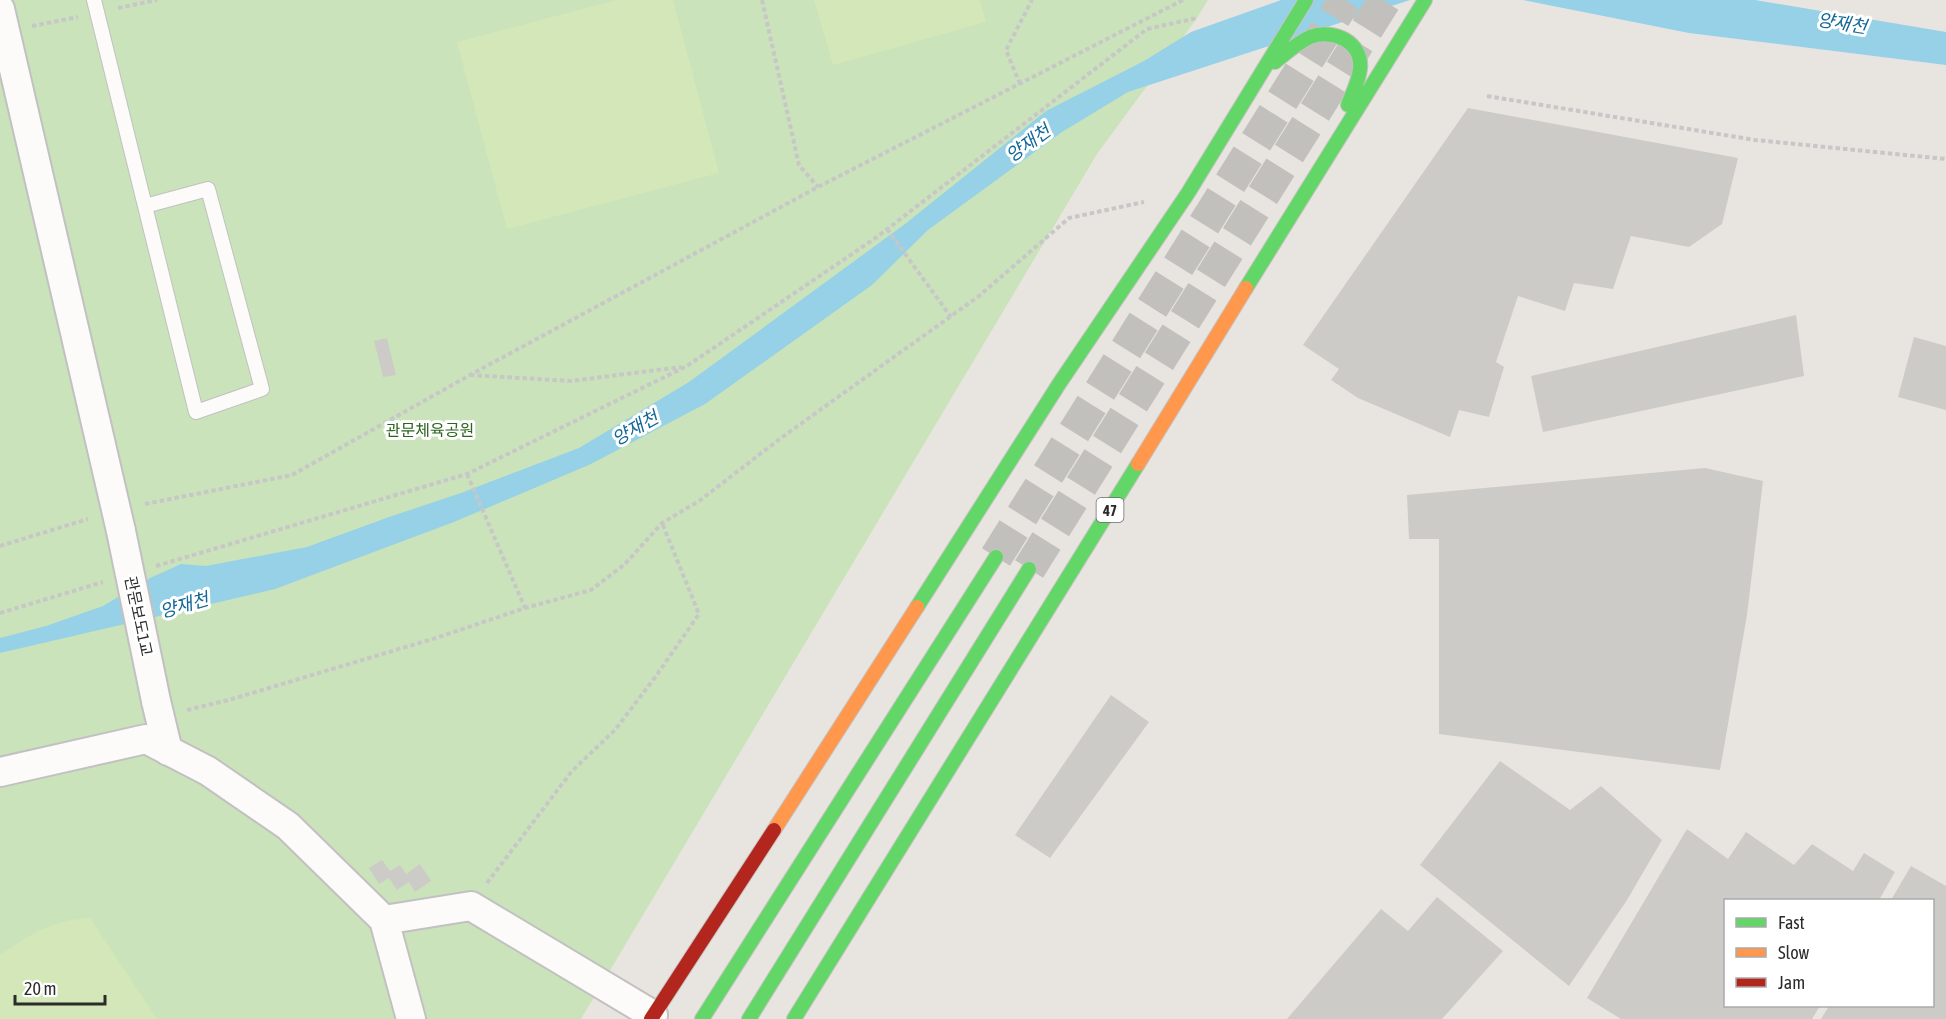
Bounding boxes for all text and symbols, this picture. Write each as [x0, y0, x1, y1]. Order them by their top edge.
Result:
water label: 양재천 [1816, 9, 1871, 38]
water label: 양재천 [1002, 118, 1056, 166]
water label: 양재천 [608, 405, 664, 450]
park label: 관문체육공원 [386, 421, 474, 439]
road number: 47 [1096, 498, 1124, 522]
street label: 관문보도1교 [122, 574, 156, 658]
water label: 양재천 [157, 587, 213, 622]
legend [1724, 899, 1934, 1007]
text: Fast [1778, 912, 1805, 933]
text: Slow [1778, 942, 1809, 963]
scale bar [15, 968, 105, 1006]
text: Jam [1778, 972, 1805, 993]
text: 20 m [24, 978, 56, 999]

